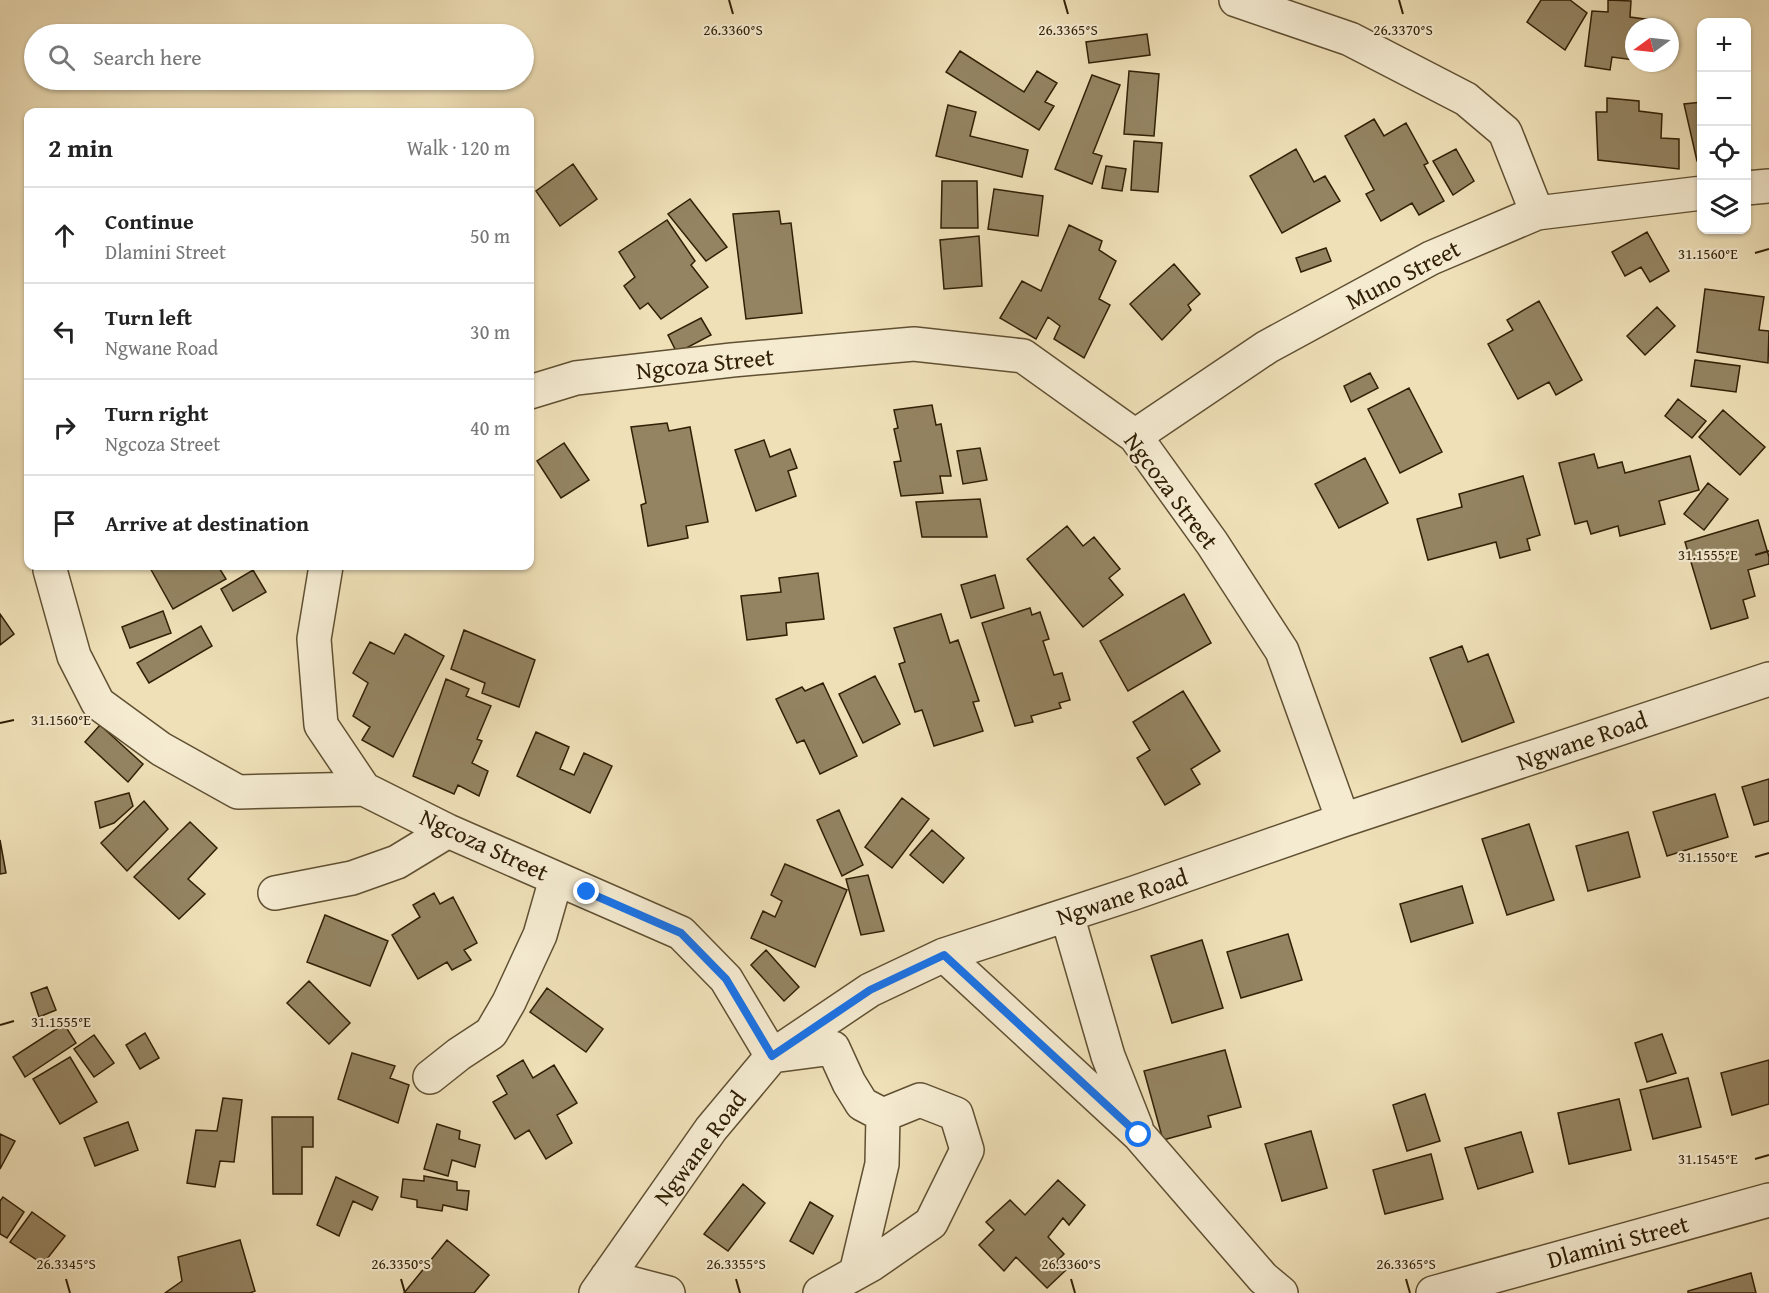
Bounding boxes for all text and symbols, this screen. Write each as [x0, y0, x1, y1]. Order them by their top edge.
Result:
north arrow [1625, 18, 1679, 72]
map controls [1697, 18, 1751, 234]
button: + [1697, 18, 1751, 72]
text: 26.3360°S [703, 19, 763, 40]
text: 26.3365°S [1038, 19, 1098, 40]
text: 26.3370°S [1373, 19, 1433, 40]
search box [24, 24, 534, 90]
icon: search [45, 41, 78, 74]
text: Search here [93, 41, 202, 73]
button: − [1697, 72, 1751, 126]
button: locate [1697, 126, 1751, 180]
text: 2 min [48, 128, 113, 167]
text: Walk · 120 m [407, 133, 510, 162]
button: layers [1697, 180, 1751, 234]
text: Continue [105, 205, 194, 237]
icon: ahead [48, 219, 81, 252]
text: 50 m [470, 221, 510, 250]
street label: Muno Street [1339, 230, 1467, 318]
text: Dlamini Street [105, 237, 226, 266]
text: 31.1560°E [1678, 243, 1738, 264]
text: Turn left [105, 301, 192, 333]
icon: left [48, 315, 81, 348]
text: 30 m [470, 317, 510, 346]
text: Ngwane Road [105, 333, 218, 362]
street label: Ngcoza Street [634, 339, 776, 388]
text: Turn right [105, 397, 208, 429]
icon: right [48, 411, 81, 444]
text: 40 m [470, 413, 510, 442]
street label: Ngcoza Street [1116, 425, 1227, 557]
text: Ngcoza Street [105, 429, 220, 458]
icon: arrive [48, 507, 81, 540]
text: Arrive at destination [105, 507, 309, 539]
text: 31.1555°E [1678, 544, 1738, 565]
street label: Ngwane Road [1512, 702, 1652, 779]
text: 31.1560°E [31, 709, 91, 730]
street label: Ngcoza Street [414, 799, 555, 890]
text: 31.1550°E [1678, 846, 1738, 867]
street label: Ngwane Road [1052, 859, 1192, 934]
route end [573, 878, 599, 904]
text: 31.1555°E [31, 1011, 91, 1032]
street label: Ngwane Road [645, 1083, 755, 1212]
route start [1125, 1121, 1151, 1147]
text: 31.1545°E [1678, 1148, 1738, 1169]
street label: Dlamini Street [1543, 1206, 1693, 1277]
text: 26.3345°S [36, 1253, 96, 1274]
text: 26.3350°S [371, 1253, 431, 1274]
text: 26.3355°S [706, 1253, 766, 1274]
text: 26.3360°S [1041, 1253, 1101, 1274]
text: 26.3365°S [1376, 1253, 1436, 1274]

